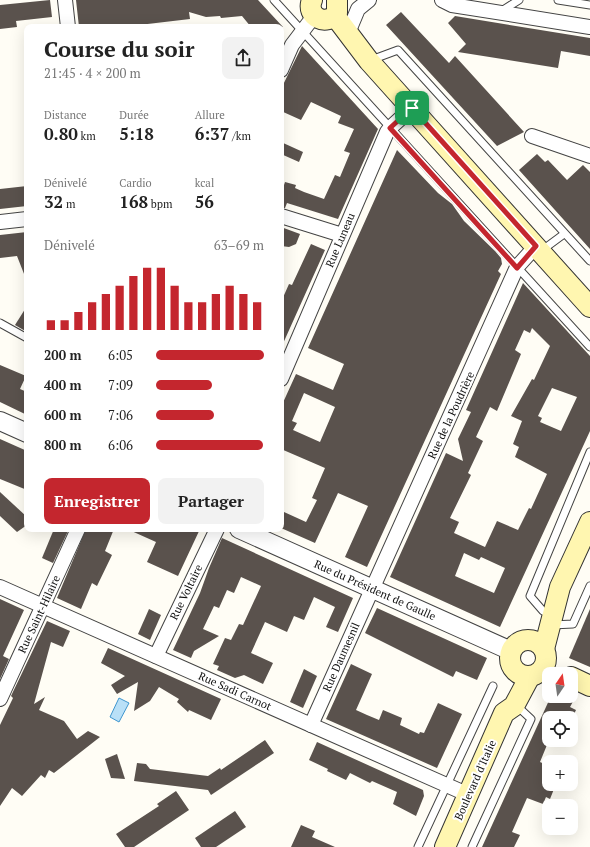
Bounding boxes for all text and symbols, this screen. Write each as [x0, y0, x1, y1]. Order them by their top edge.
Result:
text: Course du soir [44, 34, 194, 63]
button: share [222, 37, 264, 79]
text: 21:45 · 4 × 200 m [44, 64, 141, 82]
pin [395, 91, 429, 125]
icon: arrive [401, 97, 423, 119]
text: Distance [44, 108, 87, 122]
text: Durée [119, 108, 149, 122]
text: Allure [195, 108, 225, 122]
text: 0.80 [44, 122, 78, 145]
text: 5:18 [119, 122, 154, 145]
text: 6:37 [195, 122, 229, 145]
text: km [78, 129, 96, 143]
text: /km [229, 129, 251, 143]
text: Dénivelé [44, 176, 87, 190]
text: Cardio [119, 176, 152, 190]
text: kcal [195, 176, 214, 190]
text: 32 [44, 190, 63, 213]
text: 168 [119, 190, 148, 213]
text: 56 [195, 190, 214, 213]
text: m [63, 197, 75, 211]
text: bpm [148, 197, 173, 211]
street label: Rue Luneau [322, 210, 358, 269]
text: Dénivelé [44, 236, 95, 254]
text: 63–69 m [214, 236, 264, 254]
text: 200 m [44, 346, 82, 364]
text: 6:05 [108, 346, 133, 364]
street label: Rue de la Poudrière [425, 369, 478, 461]
text: 400 m [44, 376, 82, 394]
text: 7:09 [108, 376, 133, 394]
text: 600 m [44, 406, 82, 424]
text: 7:06 [108, 406, 133, 424]
text: 800 m [44, 436, 82, 454]
text: 6:06 [108, 436, 133, 454]
button: Enregistrer [44, 478, 150, 524]
button: Partager [158, 478, 264, 524]
street label: Rue du Président de Gaulle [312, 557, 438, 623]
street label: Rue Voltaire [167, 562, 206, 622]
street label: Rue Saint-Hilaire [15, 572, 63, 655]
street label: Rue Daumesnil [320, 620, 362, 694]
north arrow [542, 667, 578, 703]
map controls [542, 667, 578, 835]
street label: Rue Sadi Carnot [196, 669, 274, 713]
button: locate [542, 711, 578, 747]
street label: Boulevard d'Italie [451, 737, 499, 822]
button: + [542, 755, 578, 791]
button: − [542, 799, 578, 835]

